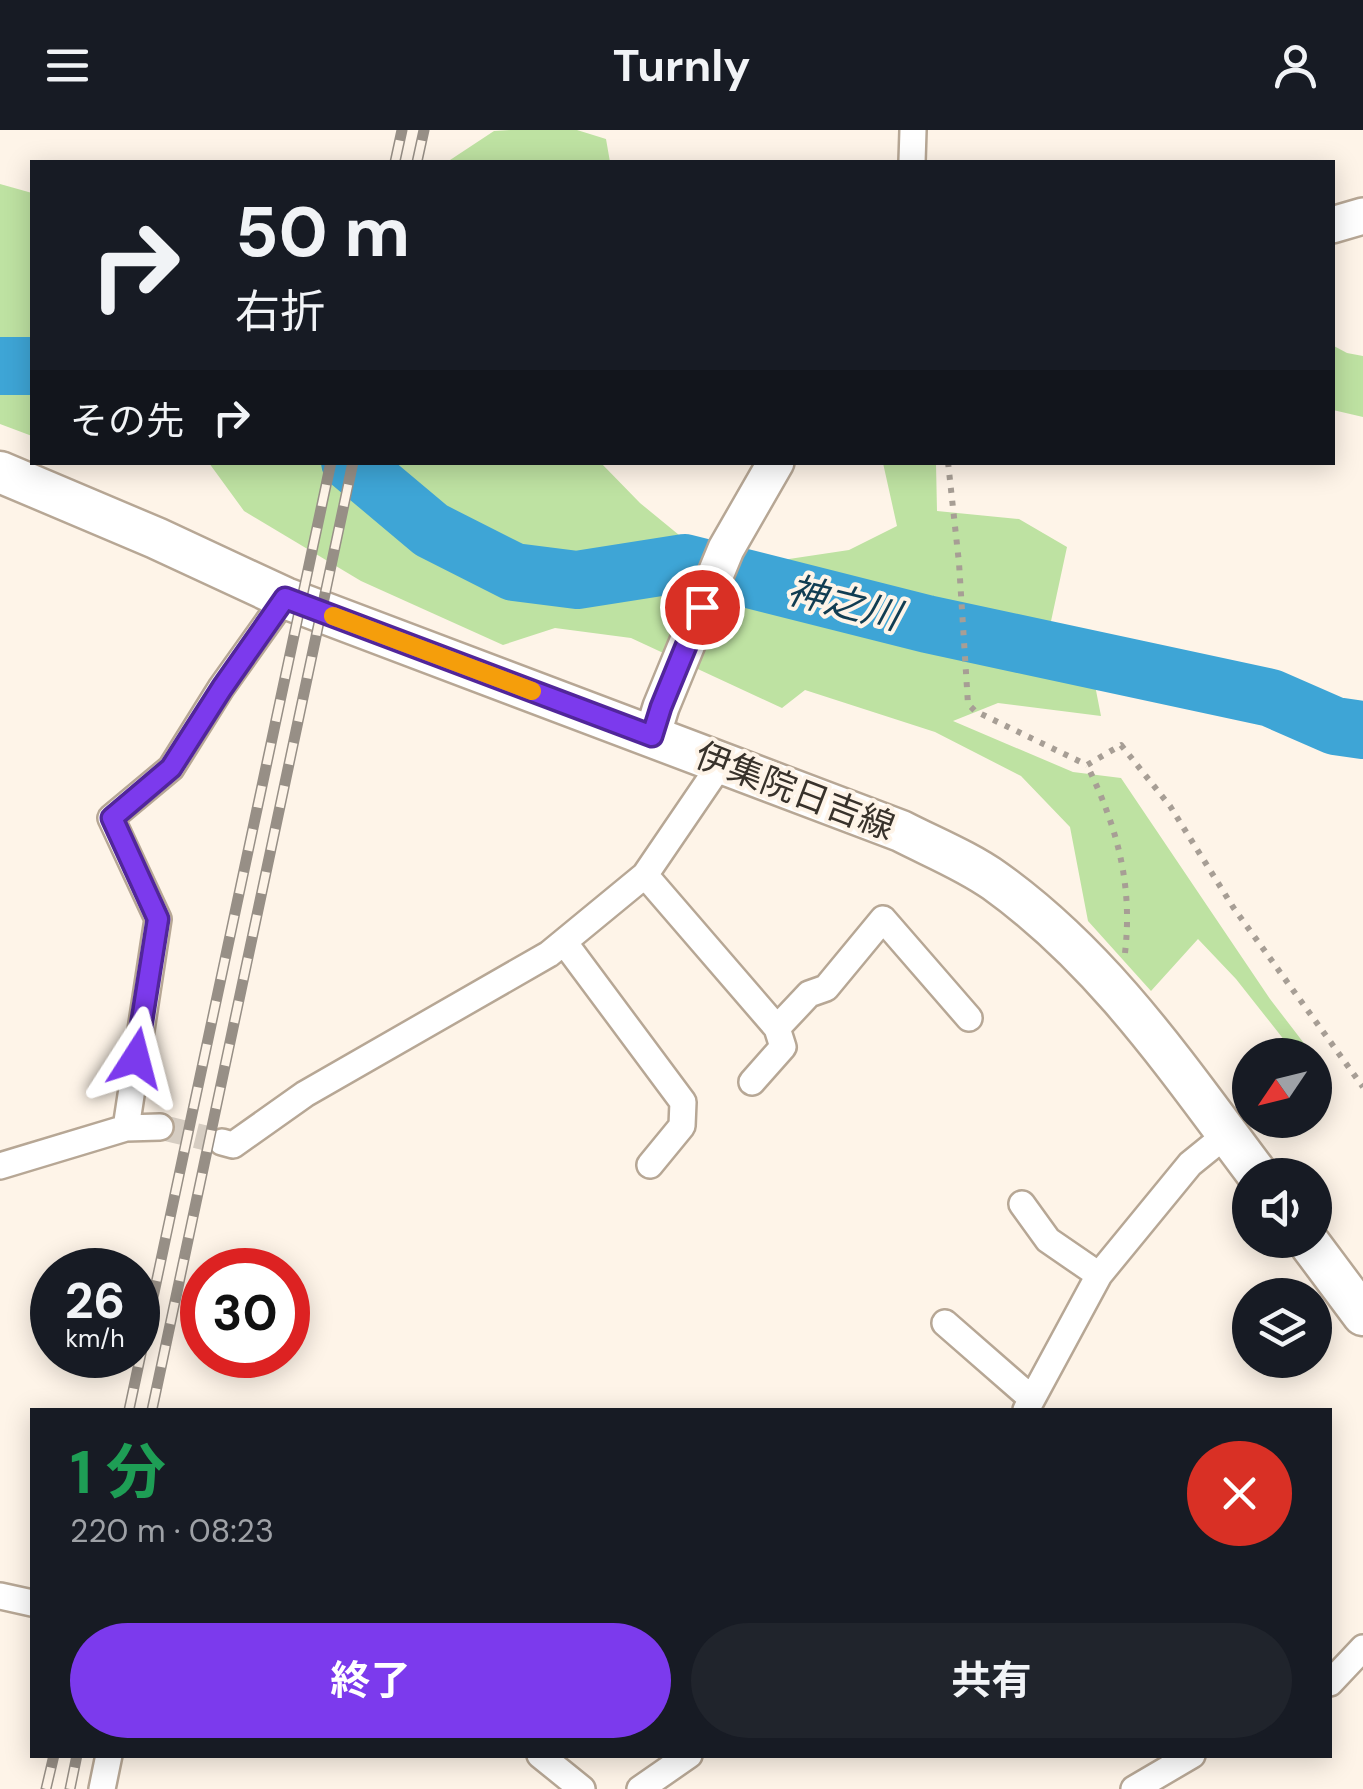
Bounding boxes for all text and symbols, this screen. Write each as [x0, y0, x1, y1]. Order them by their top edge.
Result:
text: Turnly [613, 36, 750, 95]
icon: menu [40, 38, 95, 93]
icon: person [1268, 38, 1323, 93]
text: 50 m [235, 187, 410, 278]
icon: right [70, 200, 200, 330]
text: 右折 [235, 282, 325, 341]
icon: right [204, 390, 259, 445]
text: その先 [70, 396, 184, 446]
pin [660, 565, 745, 650]
water label: 神之川 [783, 565, 909, 642]
icon: arrive [675, 580, 730, 635]
street label: 伊集院日吉線 [689, 732, 901, 850]
position arrow [84, 1006, 188, 1110]
north arrow [1232, 1038, 1332, 1138]
map controls [1232, 1038, 1332, 1378]
button: sound [1232, 1158, 1332, 1258]
speed limit sign: 30 [180, 1248, 310, 1378]
text: 26 [65, 1268, 125, 1334]
button: layers [1232, 1278, 1332, 1378]
text: km/h [65, 1322, 125, 1355]
text: 1 分 [70, 1433, 166, 1512]
button: close [1187, 1441, 1292, 1546]
text: 220 m · 08:23 [70, 1510, 274, 1552]
button: 終了 [70, 1623, 671, 1738]
button: 共有 [691, 1623, 1292, 1738]

